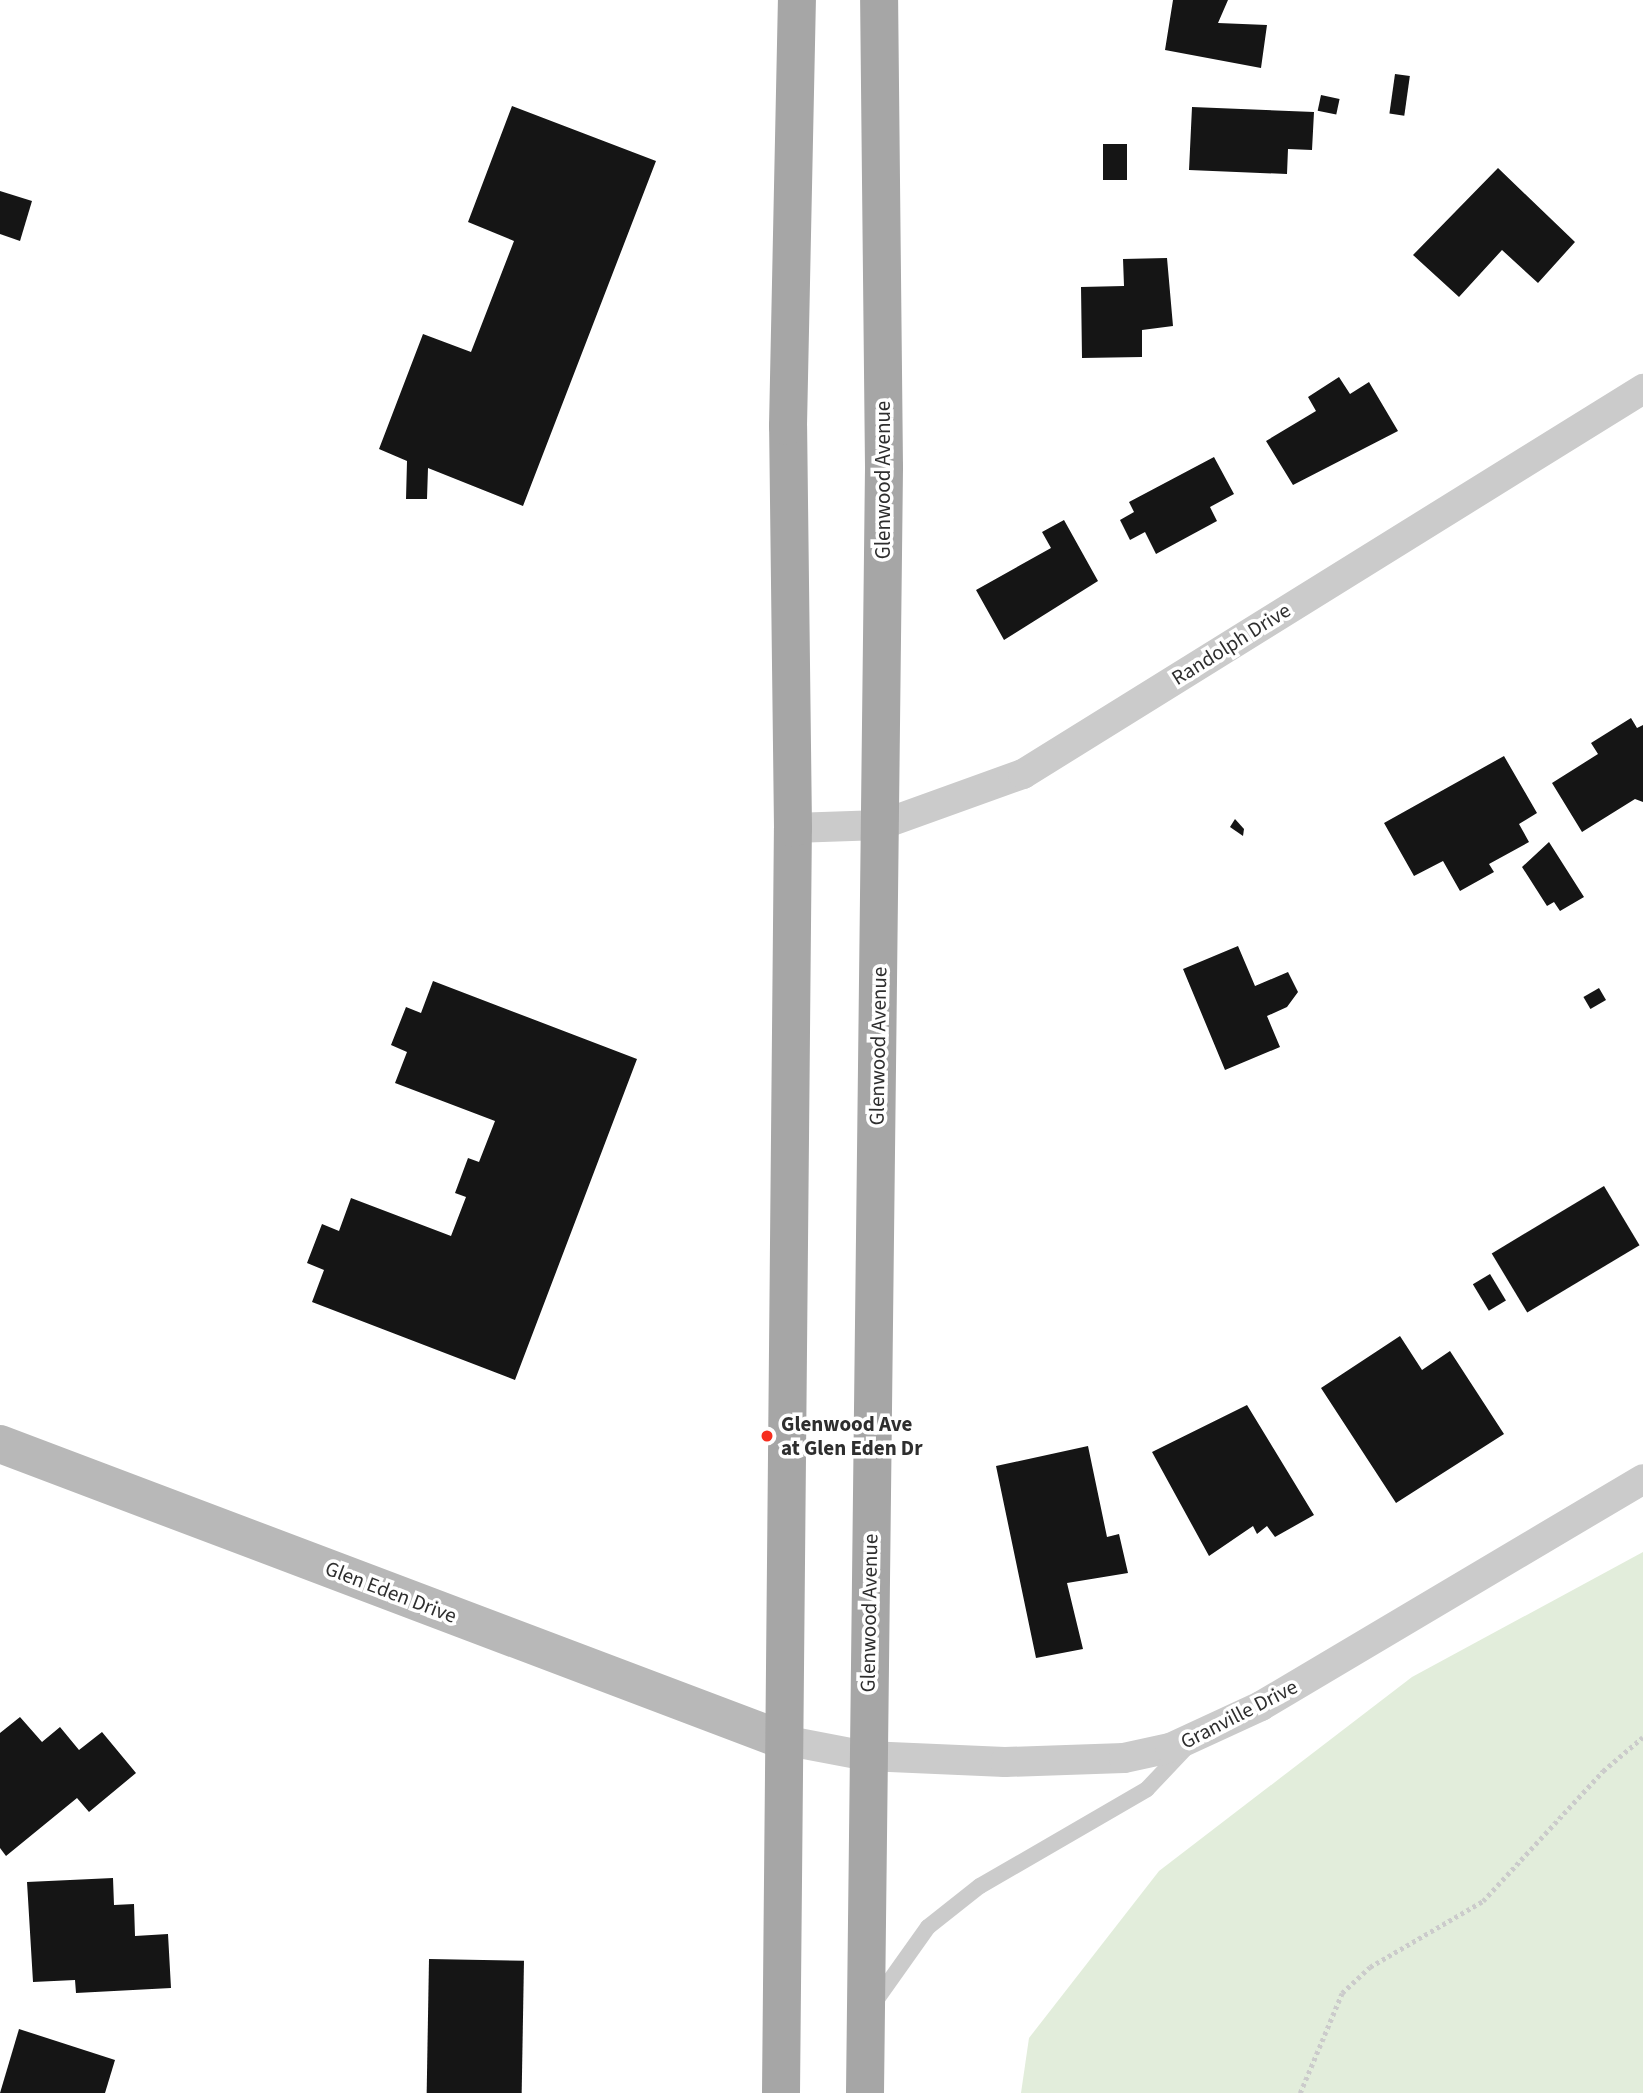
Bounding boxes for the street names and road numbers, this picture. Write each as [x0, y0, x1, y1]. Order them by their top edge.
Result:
street label: Glenwood Avenue [870, 401, 896, 559]
street label: Randolph Drive [1167, 598, 1295, 690]
street label: Glenwood Avenue [864, 967, 892, 1125]
street label: Glenwood Avenue [855, 1534, 883, 1692]
street label: Glen Eden Drive [322, 1555, 460, 1629]
street label: Granville Drive [1176, 1674, 1302, 1754]

